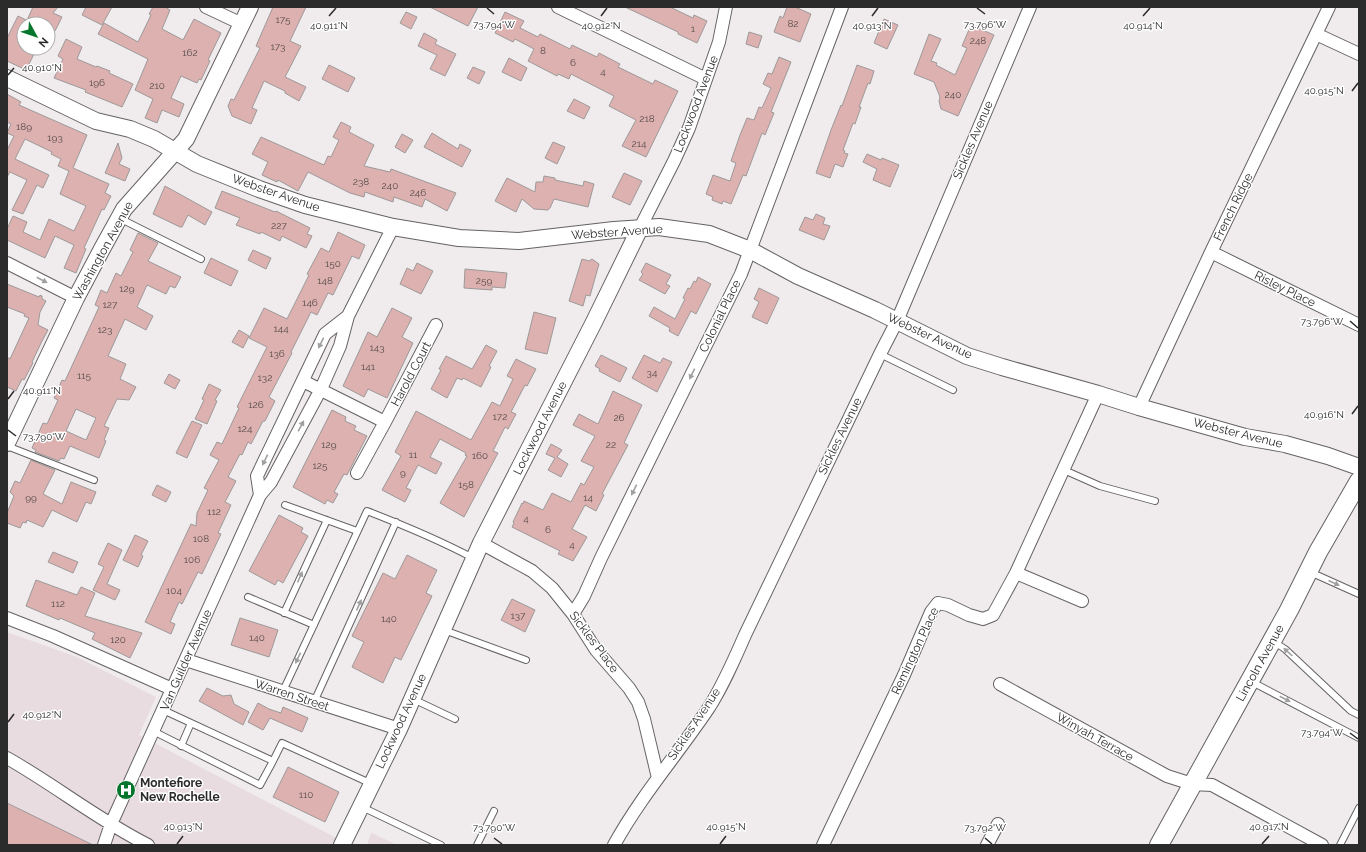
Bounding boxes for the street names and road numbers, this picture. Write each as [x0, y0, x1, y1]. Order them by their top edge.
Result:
street label: Lockwood Avenue [671, 53, 721, 155]
street label: Sickles Avenue [950, 99, 996, 181]
street label: Webster Avenue [230, 171, 322, 215]
street label: French Ridge [1211, 171, 1255, 243]
street label: Washington Avenue [70, 199, 136, 303]
street label: Webster Avenue [571, 222, 663, 242]
street label: Risley Place [1252, 268, 1318, 310]
street label: Colonial Place [696, 278, 744, 354]
street label: Webster Avenue [885, 310, 975, 362]
street label: Harold Court [388, 339, 434, 409]
street label: Lockwood Avenue [510, 379, 570, 477]
street label: Sickles Avenue [815, 395, 865, 477]
street label: Webster Avenue [1192, 415, 1284, 451]
street label: Remington Place [889, 605, 941, 697]
street label: Van Guilder Avenue [157, 607, 215, 713]
street label: Sickles Place [566, 609, 622, 675]
street label: Lincoln Avenue [1233, 622, 1287, 704]
street label: Lockwood Avenue [373, 671, 429, 771]
street label: Warren Street [253, 676, 331, 714]
street label: Sickles Avenue [665, 685, 723, 763]
street label: Winyah Terrace [1054, 710, 1136, 764]

